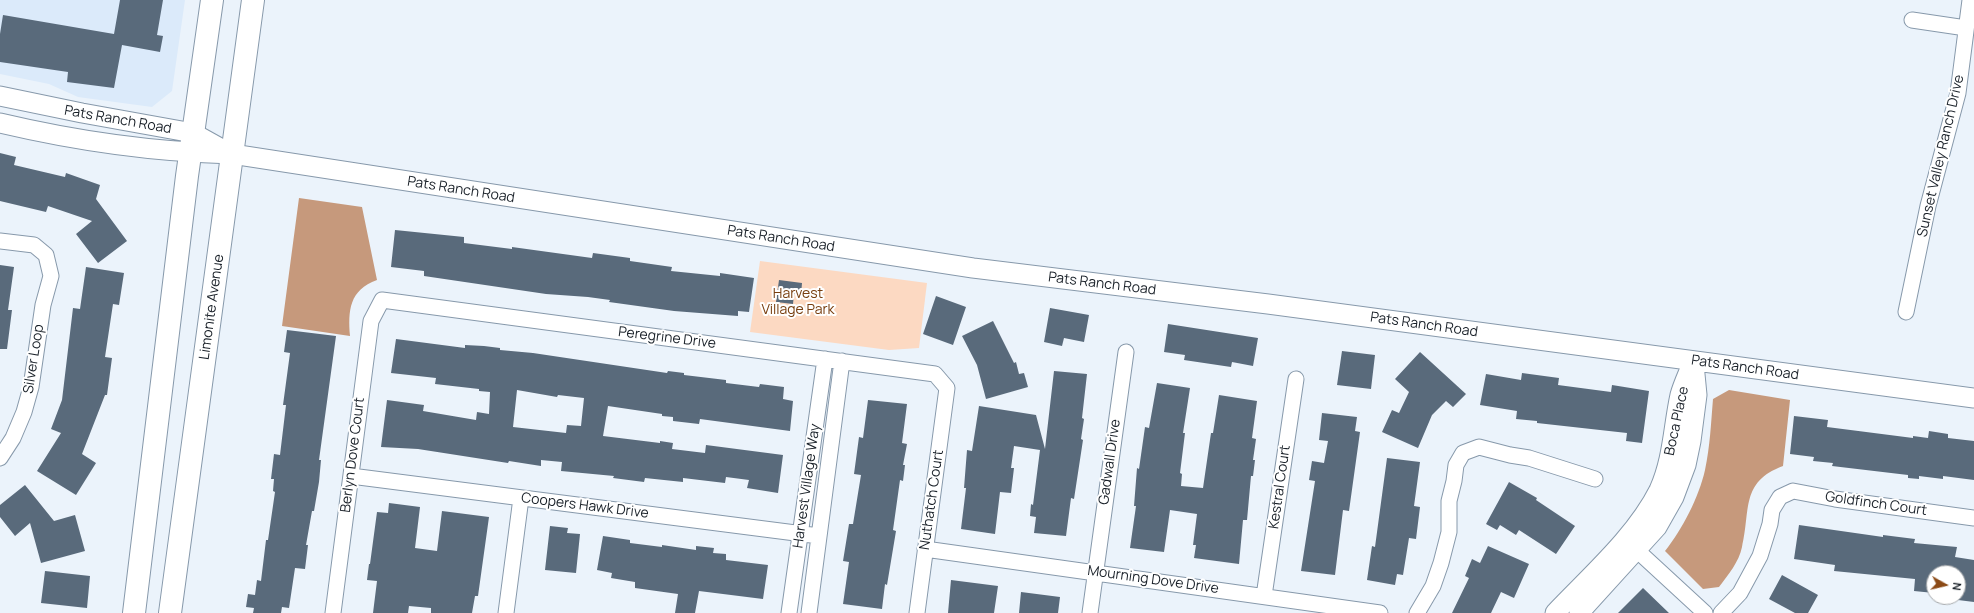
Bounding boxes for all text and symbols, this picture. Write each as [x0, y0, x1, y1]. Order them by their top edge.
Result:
street label: Sunset Valley Ranch Drive [1914, 73, 1968, 239]
street label: Pats Ranch Road [63, 102, 173, 138]
street label: Pats Ranch Road [406, 173, 516, 207]
street label: Pats Ranch Road [726, 222, 836, 256]
street label: Limonite Avenue [196, 253, 228, 361]
street label: Pats Ranch Road [1047, 269, 1157, 299]
park label: Harvest Village Park [762, 286, 834, 318]
street label: Pats Ranch Road [1369, 309, 1479, 341]
street label: Silver Loop [20, 323, 48, 395]
street label: Peregrine Drive [617, 324, 717, 352]
street label: Pats Ranch Road [1690, 352, 1800, 384]
street label: Boca Place [1661, 385, 1693, 457]
street label: Berlyn Dove Court [338, 396, 368, 514]
street label: Gadwall Drive [1096, 418, 1124, 506]
street label: Harvest Village Way [790, 423, 824, 549]
street label: Kestral Court [1266, 444, 1294, 530]
street label: Nuthatch Court [917, 449, 947, 551]
street label: Goldfinch Court [1824, 489, 1928, 519]
street label: Coopers Hawk Drive [520, 490, 650, 522]
street label: Mourning Dove Drive [1086, 562, 1220, 598]
north arrow [1926, 565, 1966, 605]
text: N [1949, 582, 1965, 592]

